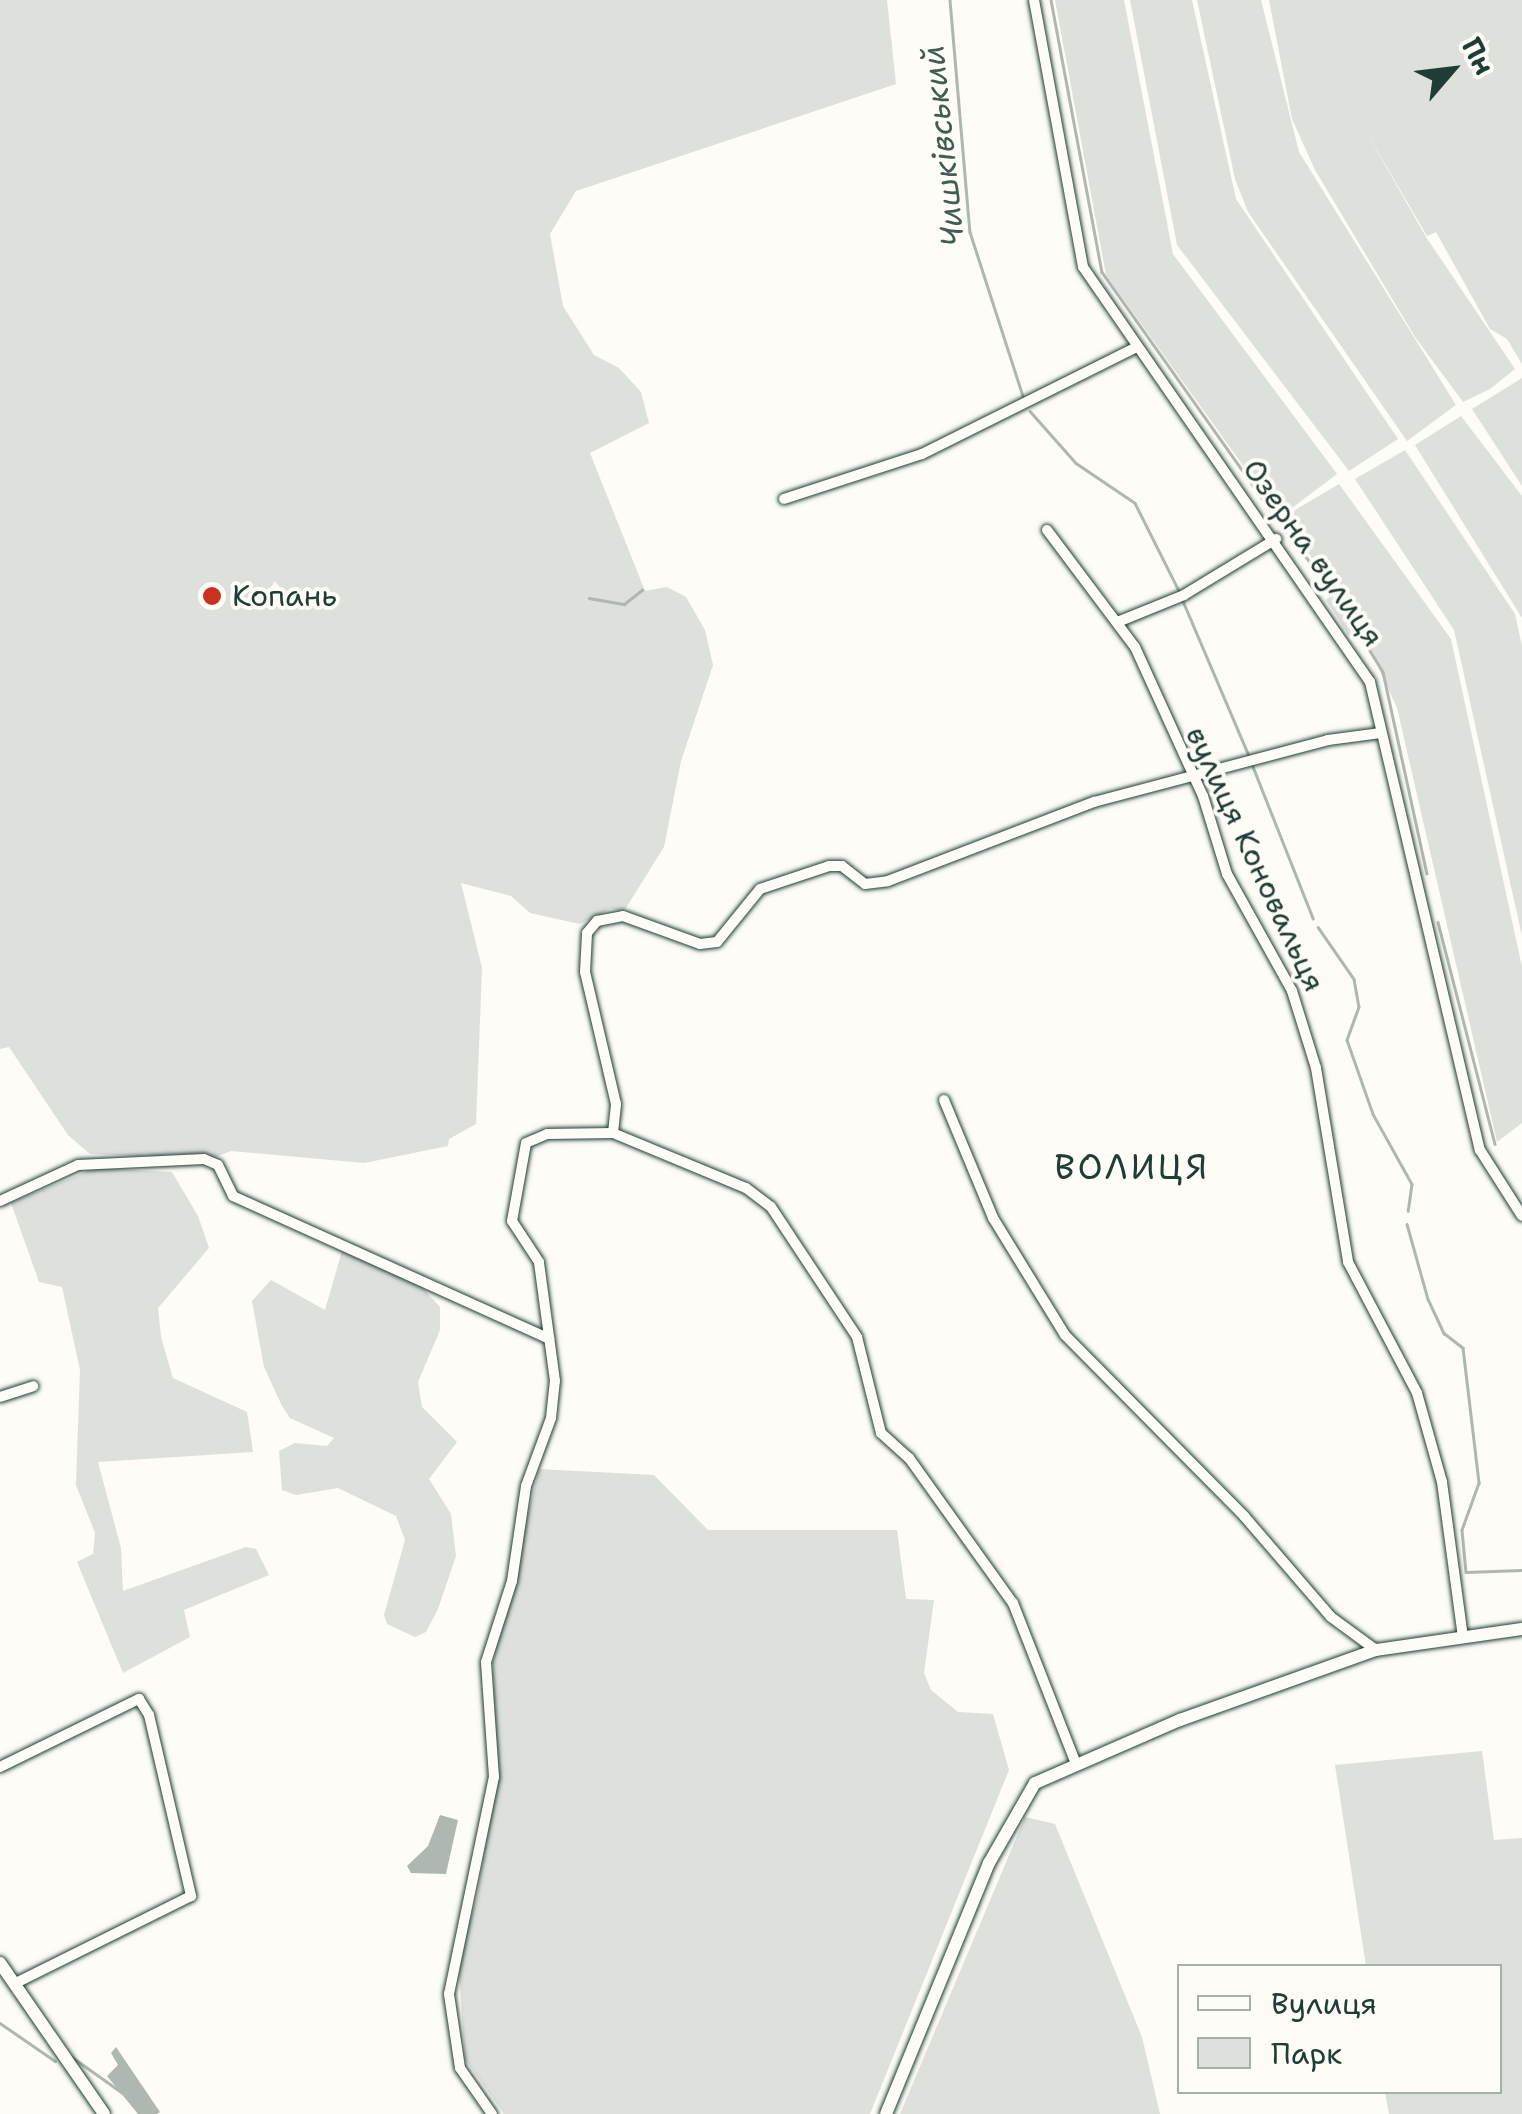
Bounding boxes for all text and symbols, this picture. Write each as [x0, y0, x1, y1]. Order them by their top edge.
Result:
north arrow [1402, 20, 1502, 120]
text: Пн [1453, 31, 1504, 81]
water label: Чишківський [913, 44, 973, 248]
street label: Озерна вулиця [1235, 452, 1391, 654]
place label: Копань [232, 578, 337, 614]
marker: Копань [201, 585, 223, 607]
street label: вулиця Коновальця [1178, 721, 1332, 997]
district label: ВОЛИЦЯ [1054, 1146, 1210, 1188]
legend [1177, 1964, 1502, 2094]
text: Вулиця [1271, 1983, 1377, 2024]
text: Парк [1271, 2033, 1342, 2074]

